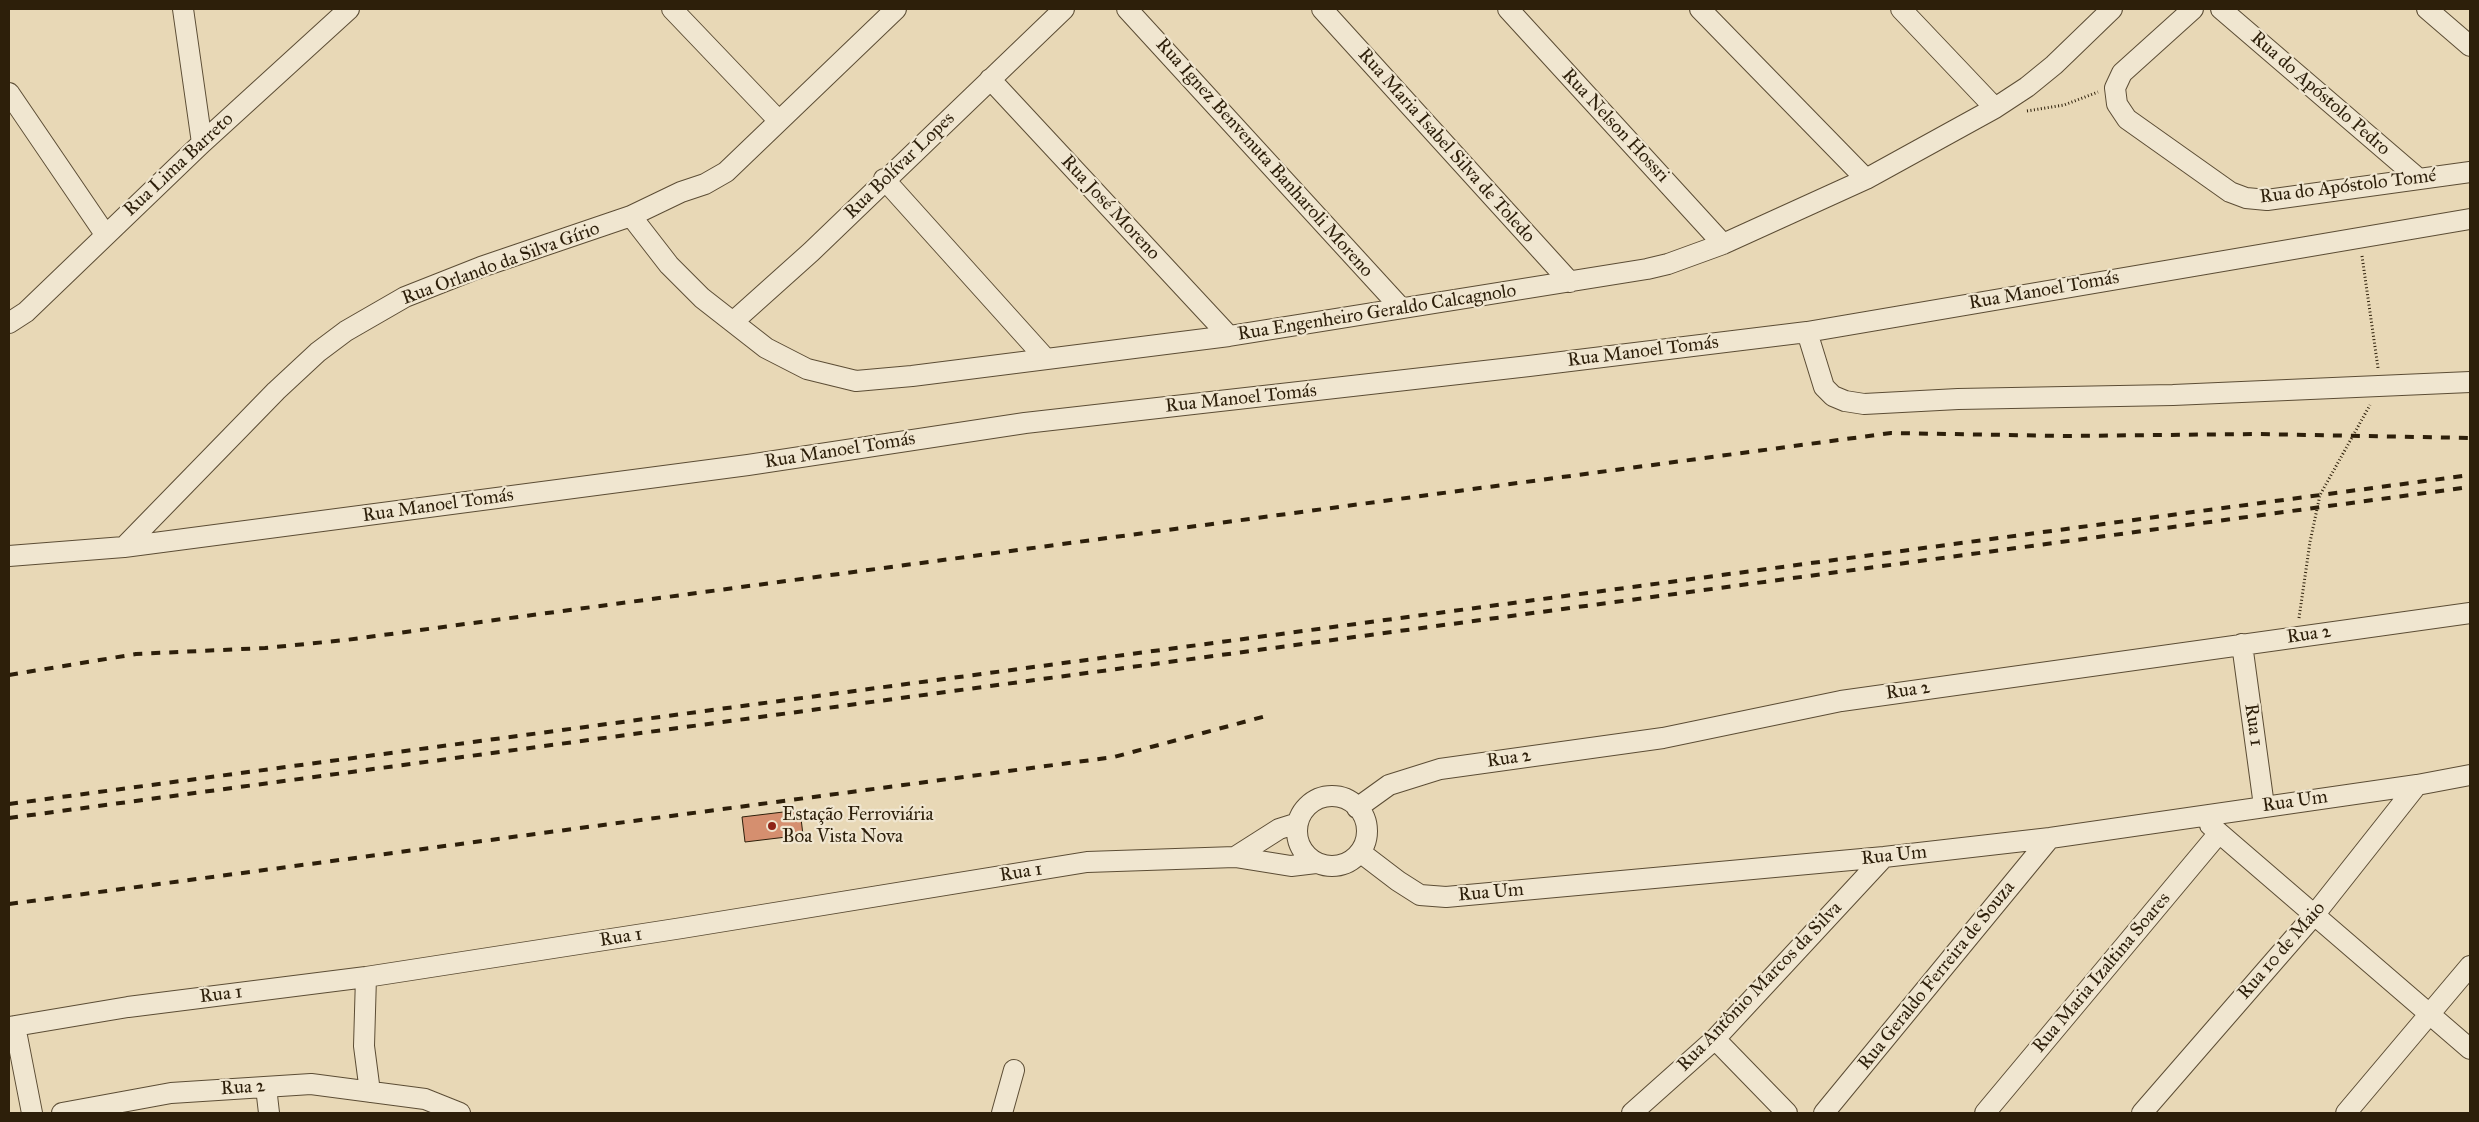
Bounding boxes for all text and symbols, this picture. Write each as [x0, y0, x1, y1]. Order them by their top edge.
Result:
street label: Rua do Apóstolo Pedro [2246, 27, 2394, 161]
street label: Rua Ignez Benvenuta Banharoli Moreno [1150, 34, 1378, 282]
street label: Rua Maria Isabel Silva de Toledo [1353, 44, 1539, 248]
street label: Rua Nelson Hossri [1556, 64, 1674, 188]
street label: Rua Lima Barreto [119, 108, 239, 222]
street label: Rua Bolívar Lopes [840, 108, 960, 224]
street label: Rua José Moreno [1056, 151, 1164, 265]
street label: Rua do Apóstolo Tomé [2258, 165, 2438, 209]
street label: Rua Orlando da Silva Gírio [399, 218, 603, 310]
street label: Rua Manoel Tomás [1967, 267, 2121, 315]
street label: Rua Engenheiro Geraldo Calcagnolo [1236, 280, 1518, 346]
street label: Rua Manoel Tomás [1566, 331, 1720, 373]
street label: Rua Manoel Tomás [1164, 380, 1318, 418]
street label: Rua Manoel Tomás [763, 428, 917, 474]
street label: Rua Manoel Tomás [361, 484, 515, 528]
street label: Rua 2 [2285, 621, 2333, 649]
street label: Rua 2 [1884, 677, 1932, 705]
street label: Rua 1 [2239, 702, 2267, 748]
street label: Rua 2 [1485, 745, 1533, 773]
street label: Rua Um [2261, 786, 2329, 818]
place label: Estação Ferroviária Boa Vista Nova [782, 804, 934, 848]
marker: Estação Ferroviária Boa Vista Nova [766, 820, 778, 832]
street label: Rua Um [1860, 841, 1928, 871]
street label: Rua 1 [998, 858, 1044, 888]
street label: Rua Geraldo Ferreira de Souza [1854, 877, 2020, 1075]
street label: Rua Um [1457, 879, 1525, 907]
street label: Rua Maria Izaltina Soares [2028, 888, 2176, 1058]
street label: Rua Antônio Marcos da Silva [1673, 897, 1847, 1077]
street label: Rua 10 de Maio [2233, 897, 2331, 1005]
street label: Rua 1 [598, 923, 644, 953]
street label: Rua 1 [198, 981, 244, 1009]
street label: Rua 2 [220, 1075, 266, 1101]

